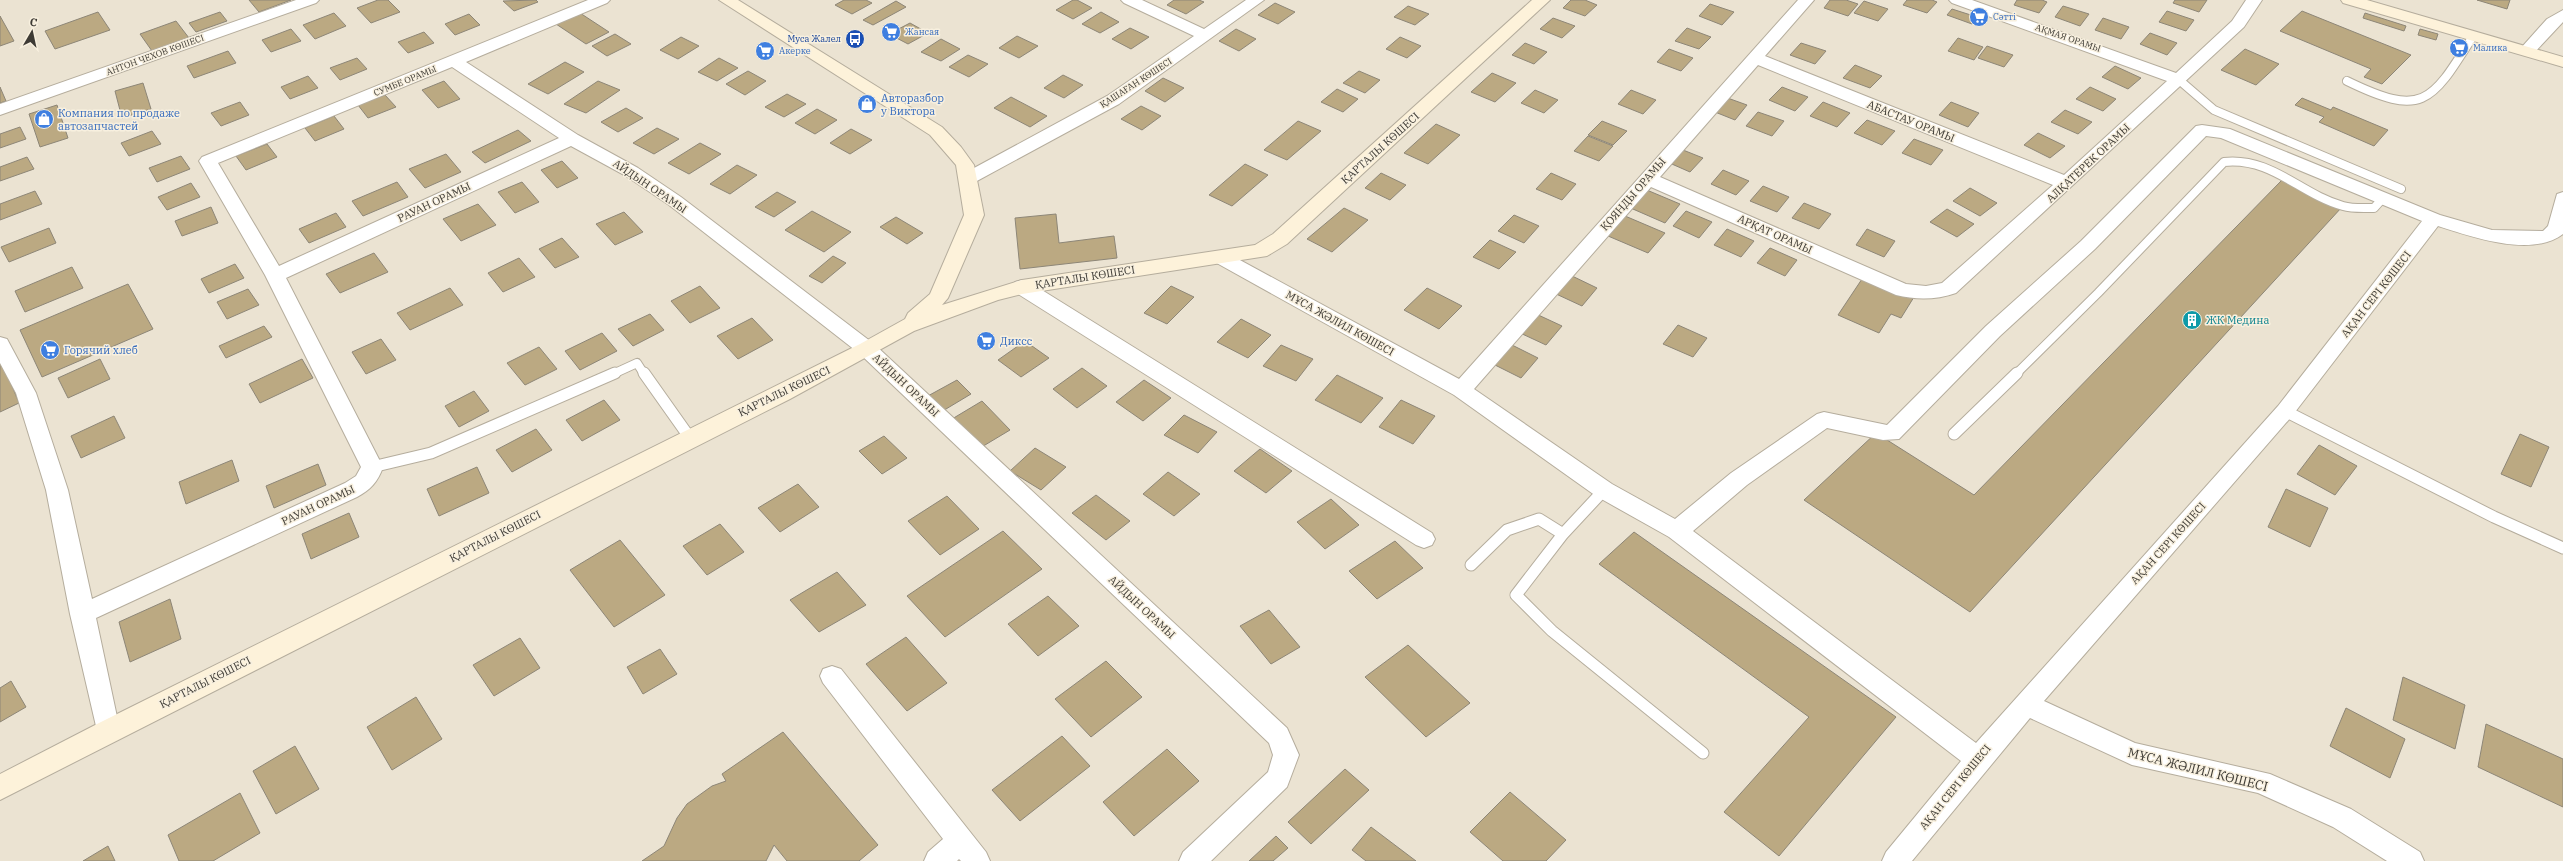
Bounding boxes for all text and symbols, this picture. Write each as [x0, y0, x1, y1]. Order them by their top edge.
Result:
supermarket icon: Сәттi [1968, 6, 1990, 28]
place label: Сәттi [1993, 11, 2016, 22]
north arrow [12, 12, 52, 52]
text: С [29, 15, 38, 30]
supermarket icon: Жансая [880, 21, 902, 43]
street label: АҚМАЯ ОРАМЫ [2034, 21, 2102, 54]
place label: Жансая [905, 26, 939, 37]
bus stop icon: Муса Жалел [844, 28, 866, 50]
street label: АНТОН ЧЕХОВ КӨШЕСІ [104, 32, 205, 77]
place label: Муса Жалел [787, 33, 841, 44]
supermarket icon: Малика [2448, 37, 2470, 59]
supermarket icon: Акерке [754, 40, 776, 62]
place label: Малика [2473, 42, 2507, 53]
place label: Акерке [779, 45, 811, 56]
street label: ҚАШАҒАН КӨШЕСІ [1098, 55, 1174, 110]
street label: СУМБЕ ОРАМЫ [372, 63, 438, 98]
place label: Авторазбор у Виктора [881, 91, 944, 118]
shop icon: Авторазбор у Виктора [856, 93, 878, 115]
street label: АБАСТАУ ОРАМЫ [1865, 97, 1957, 145]
place label: Компания по продаже автозапчастей [58, 106, 180, 133]
shop icon: Компания по продаже автозапчастей [33, 108, 55, 130]
street label: ҚАРТАЛЫ КӨШЕСІ [1338, 109, 1422, 187]
street label: АЛҚАТЕРЕК ОРАМЫ [2043, 120, 2133, 206]
street label: ҚОЯНДЫ ОРАМЫ [1597, 154, 1669, 234]
street label: АЙДЫН ОРАМЫ [610, 156, 690, 216]
street label: РАУАН ОРАМЫ [395, 179, 473, 225]
street label: АРҚАТ ОРАМЫ [1735, 211, 1815, 257]
street label: АҚАН СЕРІ КӨШЕСІ [2338, 248, 2414, 340]
street label: ҚАРТАЛЫ КӨШЕСІ [1034, 262, 1136, 292]
street label: МҰСА ЖӘЛИЛ КӨШЕСІ [1283, 287, 1397, 359]
building icon: ЖК Медина [2181, 309, 2203, 331]
place label: ЖК Медина [2206, 313, 2270, 327]
supermarket icon: Диксс [975, 330, 997, 352]
place label: Диксс [1000, 334, 1033, 348]
supermarket icon: Горячий хлеб [39, 339, 61, 361]
place label: Горячий хлеб [64, 343, 138, 357]
street label: АЙДЫН ОРАМЫ [870, 350, 942, 420]
street label: ҚАРТАЛЫ КӨШЕСІ [736, 363, 833, 419]
street label: РАУАН ОРАМЫ [279, 482, 357, 528]
street label: АҚАН СЕРІ КӨШЕСІ [2127, 499, 2209, 587]
street label: ҚАРТАЛЫ КӨШЕСІ [447, 507, 543, 565]
street label: АЙДЫН ОРАМЫ [1106, 572, 1178, 642]
street label: ҚАРТАЛЫ КӨШЕСІ [157, 653, 253, 711]
street label: АҚАН СЕРІ КӨШЕСІ [1916, 741, 1994, 832]
street label: МҰСА ЖӘЛИЛ КӨШЕСІ [2126, 744, 2270, 795]

